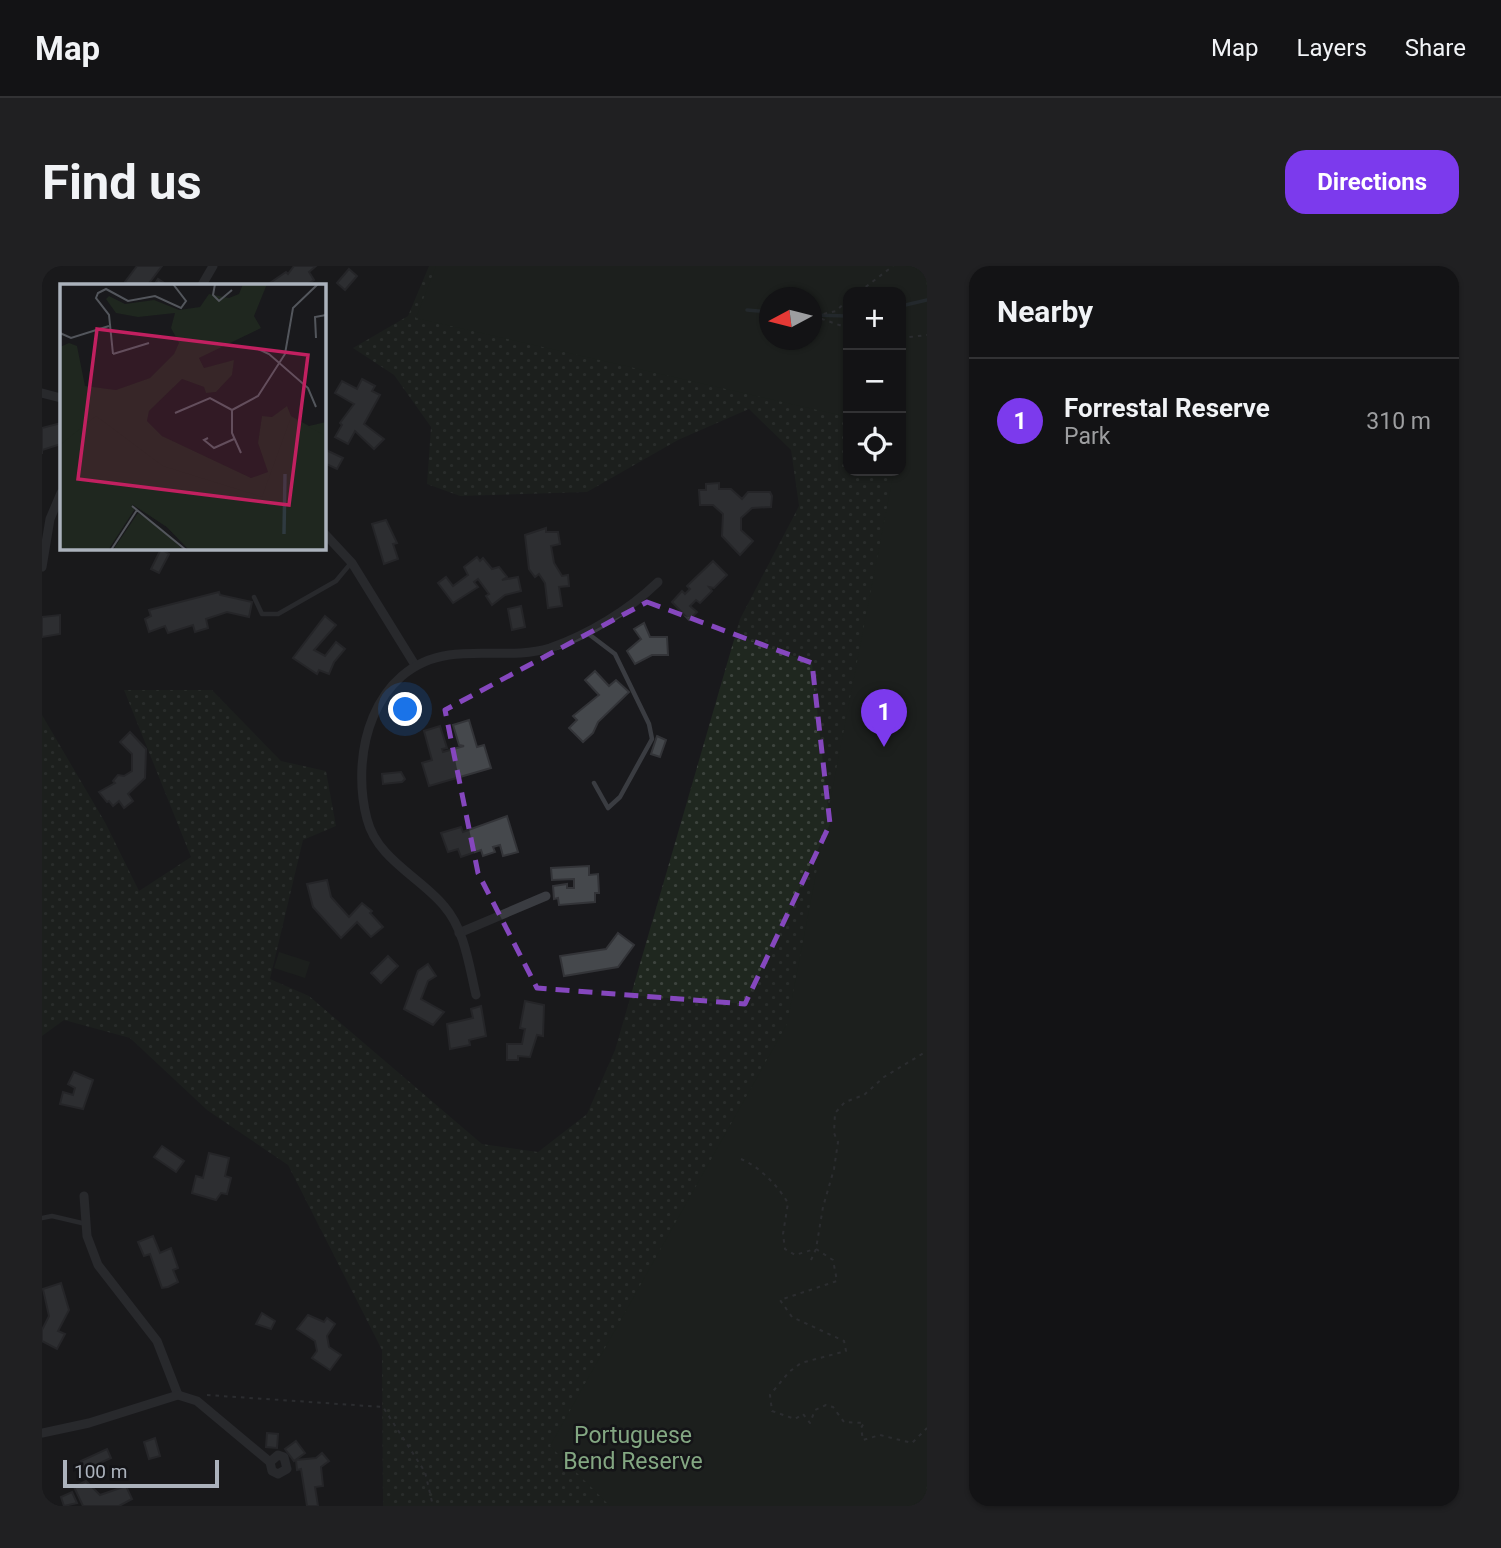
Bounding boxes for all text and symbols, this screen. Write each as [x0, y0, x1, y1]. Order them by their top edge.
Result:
text: Map [35, 29, 100, 68]
text: Map [1211, 34, 1259, 62]
text: Layers [1297, 34, 1367, 62]
text: Share [1405, 34, 1466, 62]
button: Directions [1285, 150, 1459, 214]
text: Find us [42, 154, 202, 211]
inset map [60, 284, 326, 550]
north arrow [759, 287, 822, 350]
map controls [843, 287, 906, 476]
button: + [843, 287, 906, 350]
text: Nearby [997, 294, 1093, 329]
button: − [843, 350, 906, 413]
text: Forrestal Reserve [1064, 393, 1270, 423]
text: 1 [1013, 408, 1027, 435]
text: 310 m [1366, 408, 1431, 435]
button: locate [843, 413, 906, 476]
text: Park [1064, 423, 1110, 450]
pin: 1 [861, 689, 907, 747]
your location [388, 692, 422, 726]
park label: Portuguese Bend Reserve [563, 1422, 703, 1475]
scale bar [63, 1457, 219, 1489]
text: 100 m [74, 1460, 127, 1483]

